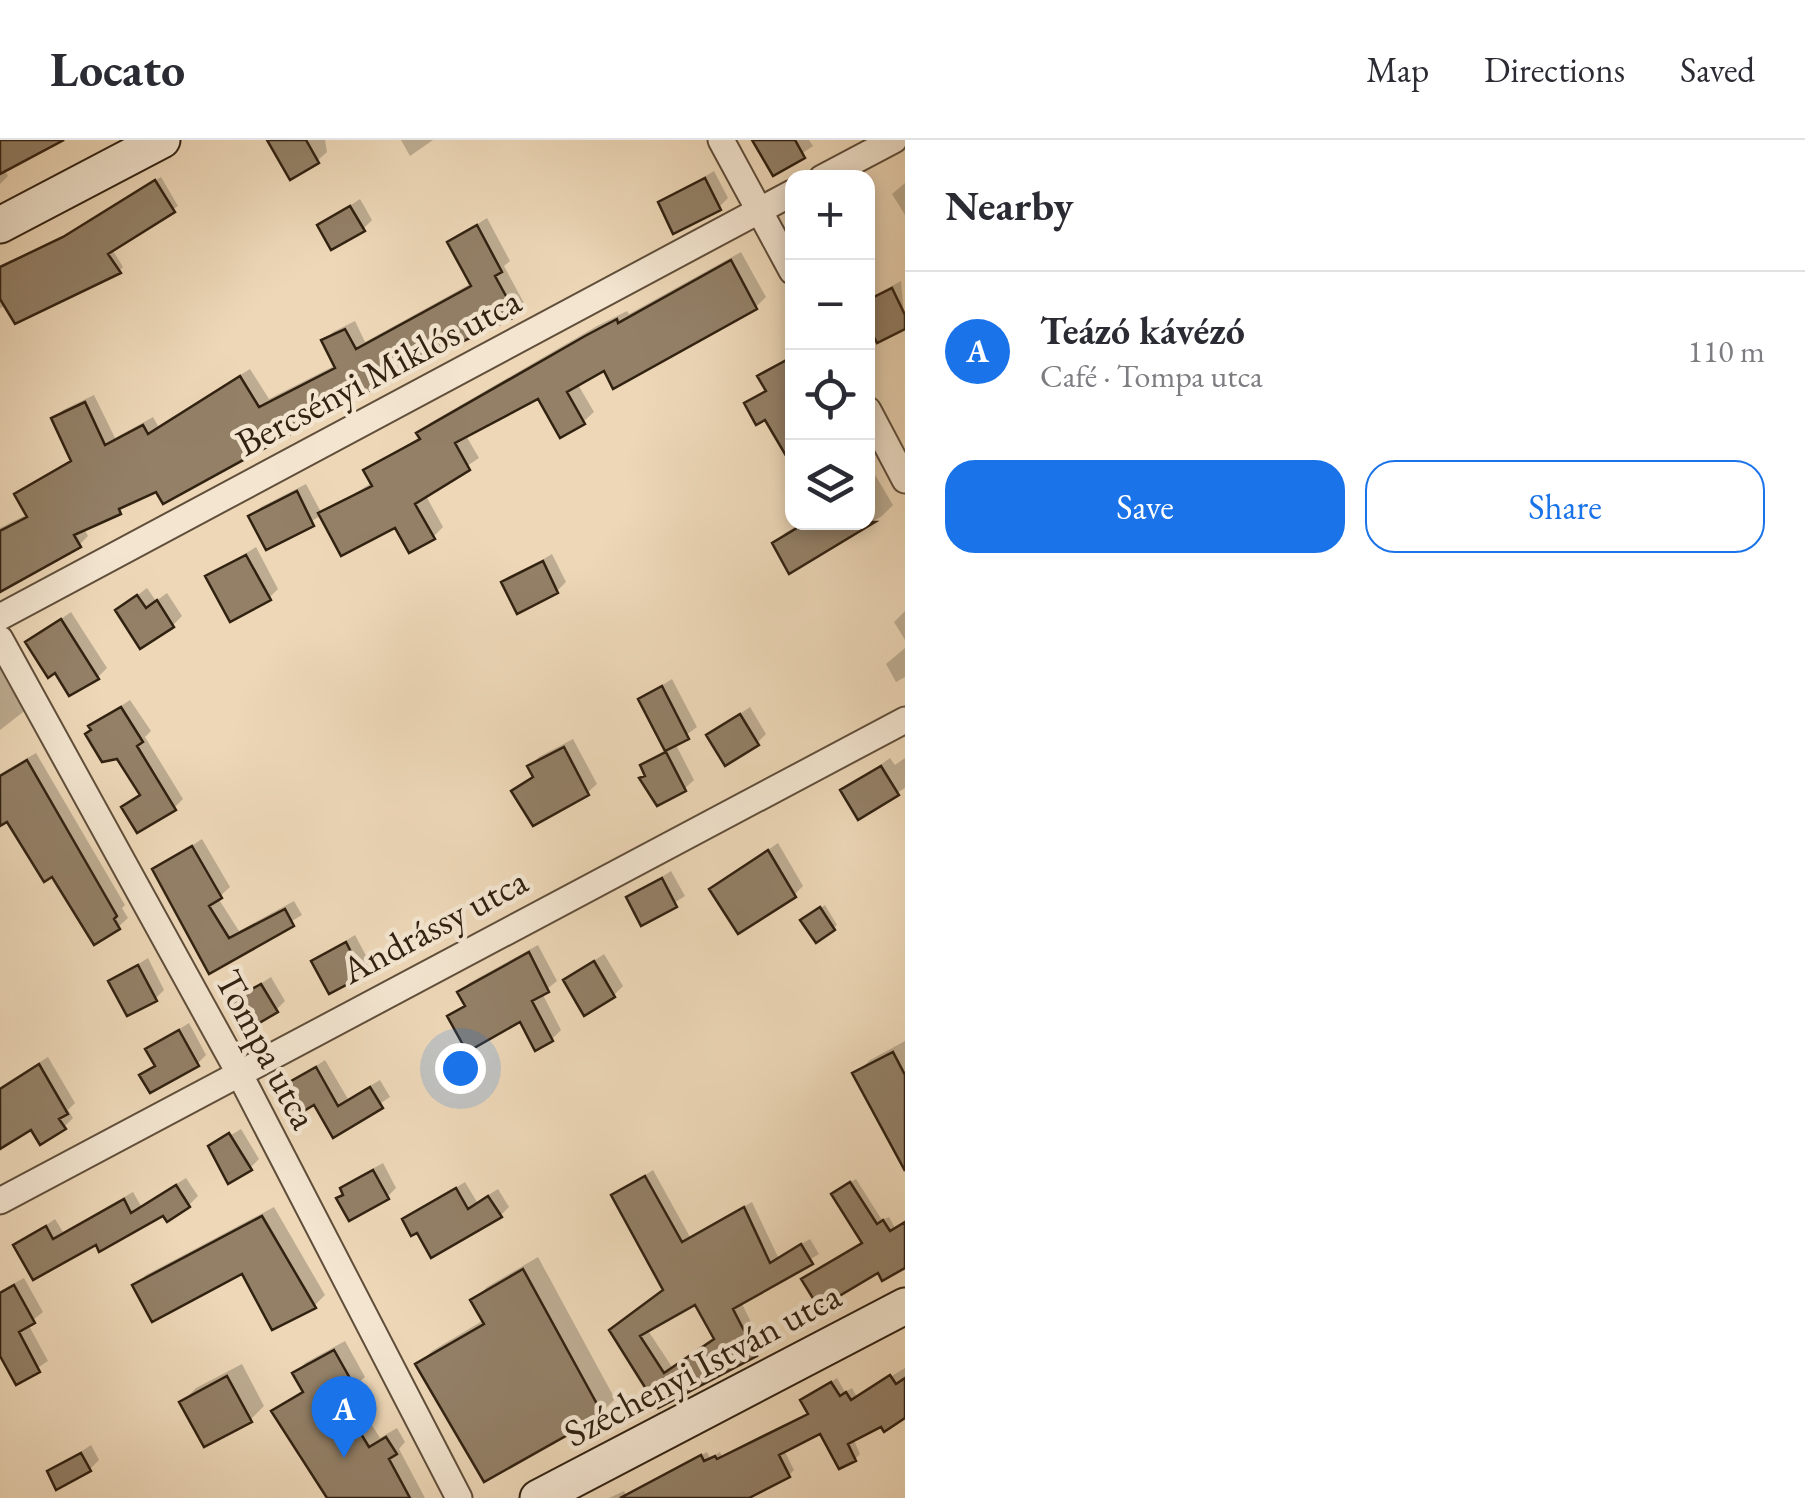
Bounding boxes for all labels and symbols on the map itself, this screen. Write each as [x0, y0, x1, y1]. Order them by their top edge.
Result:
street label: Bercsényi Miklós utca [227, 275, 530, 467]
street label: Andrássy utca [332, 855, 536, 995]
street label: Tompa utca [205, 961, 330, 1138]
your location [435, 1043, 486, 1094]
street label: Széchenyi István utca [555, 1270, 850, 1458]
pin: A [312, 1376, 376, 1458]

